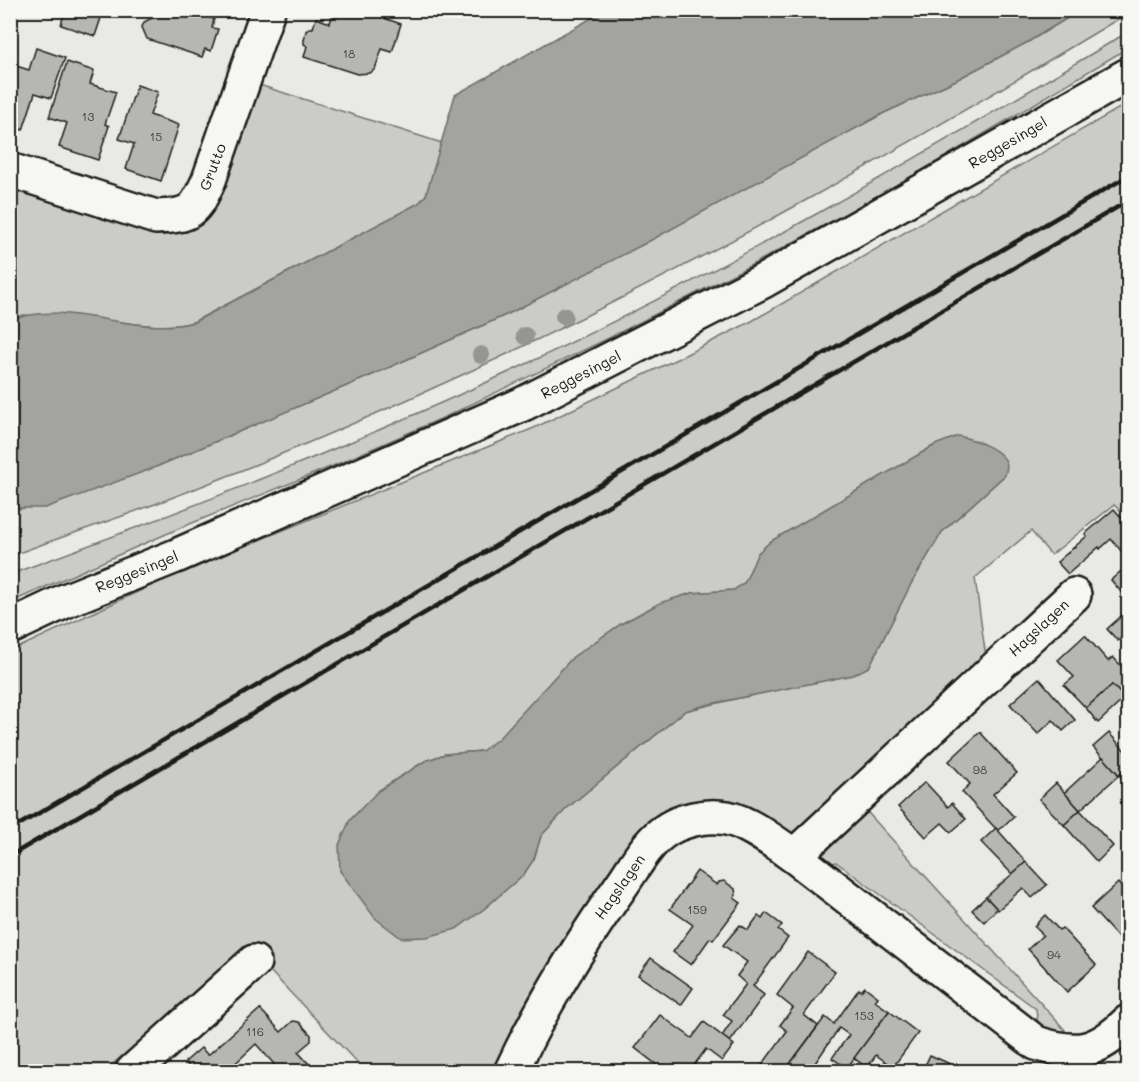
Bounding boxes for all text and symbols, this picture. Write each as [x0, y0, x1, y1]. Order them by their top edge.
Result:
house number: 18 [343, 45, 355, 61]
house number: 13 [82, 108, 94, 124]
street label: Reggesingel [965, 112, 1050, 173]
house number: 15 [150, 128, 162, 144]
street label: Grutto [194, 140, 230, 193]
street label: Reggesingel [537, 345, 624, 403]
street label: Reggesingel [92, 545, 181, 597]
street label: Hagslagen [1004, 594, 1073, 660]
house number: 98 [973, 761, 987, 777]
street label: Hagslagen [589, 850, 649, 923]
house number: 159 [687, 901, 707, 917]
house number: 94 [1047, 946, 1061, 962]
house number: 153 [854, 1007, 874, 1023]
house number: 116 [246, 1023, 264, 1039]

